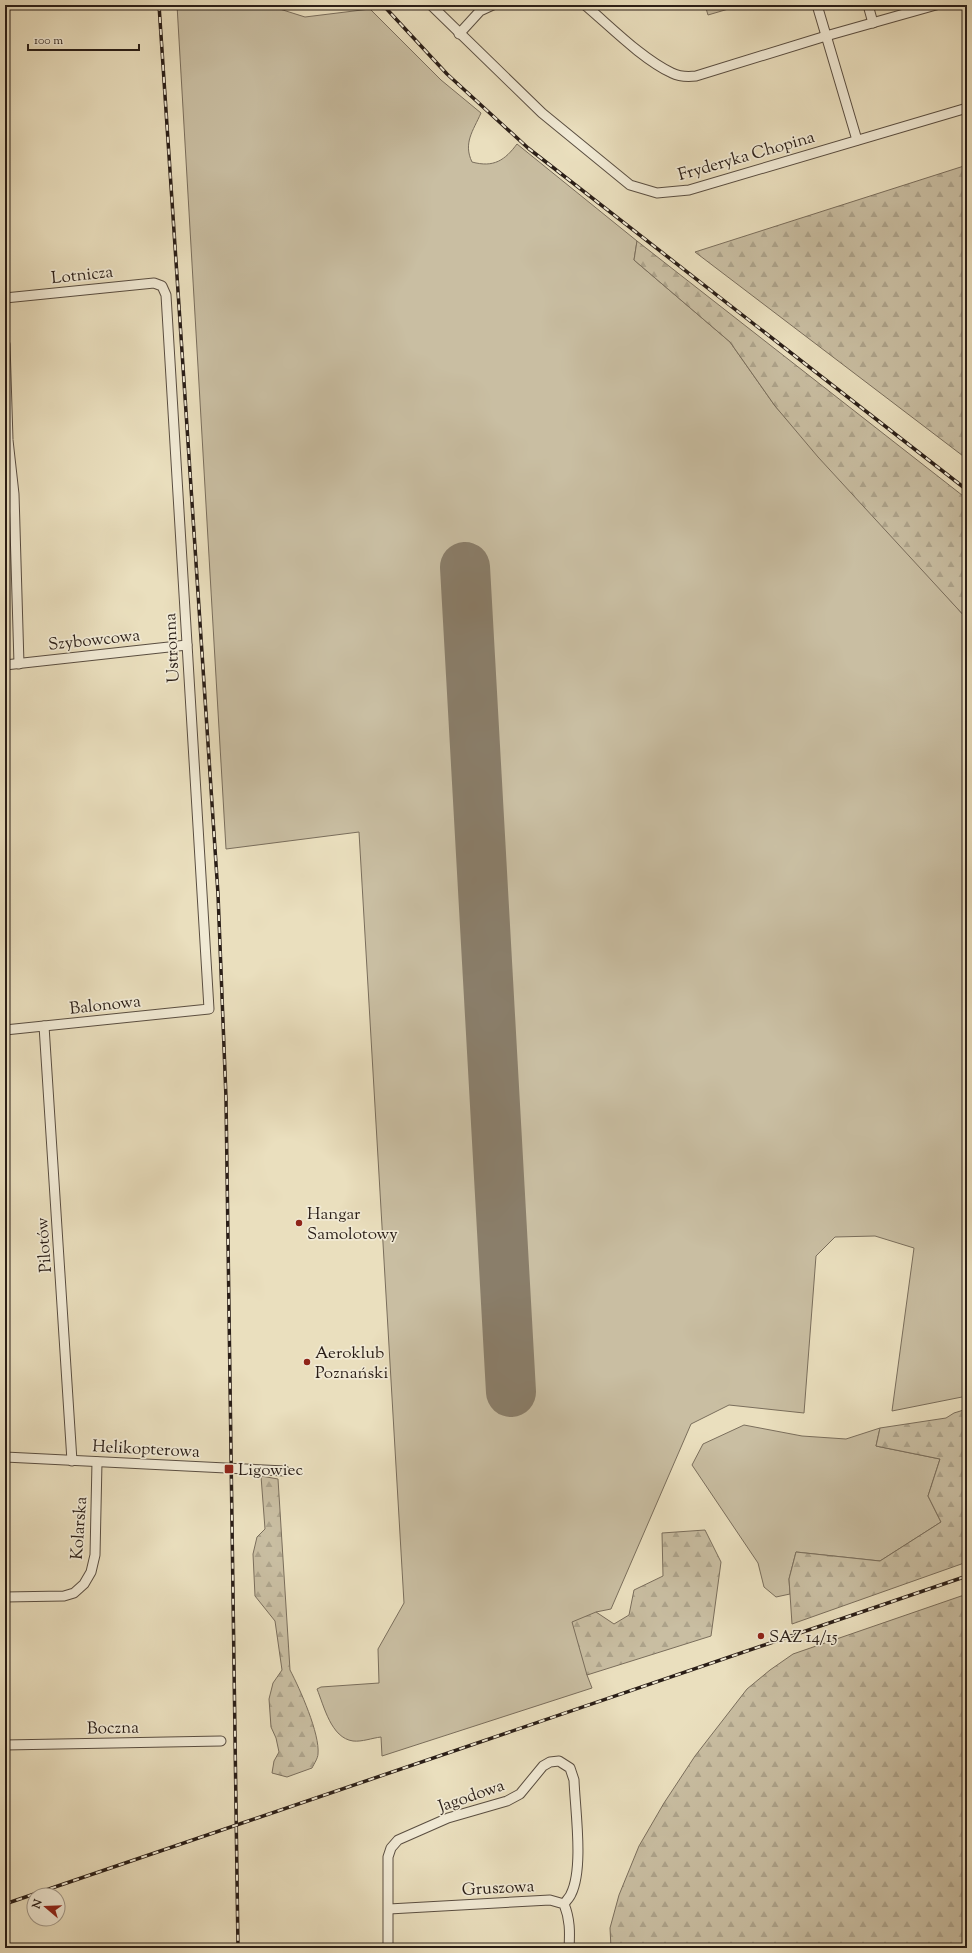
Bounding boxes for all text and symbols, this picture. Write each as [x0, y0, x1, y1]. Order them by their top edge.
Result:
scale bar [28, 26, 139, 52]
text: 100 m [34, 32, 63, 50]
street label: Fryderyka Chopina [675, 126, 818, 188]
street label: Lotnicza [50, 261, 114, 291]
street label: Ustronna [159, 612, 187, 683]
street label: Szybowcowa [47, 624, 141, 658]
street label: Balonowa [68, 990, 142, 1022]
place label: Hangar Samolotowy [307, 1203, 398, 1247]
street label: Pilotów [31, 1216, 59, 1273]
marker: Hangar Samolotowy [294, 1218, 304, 1228]
place label: Aeroklub Poznański [315, 1342, 388, 1386]
marker: Aeroklub Poznański [302, 1357, 312, 1367]
street label: Helikopterowa [91, 1435, 200, 1465]
place label: Ligowiec [238, 1459, 303, 1483]
marker: Ligowiec [223, 1463, 235, 1475]
street label: Kolarska [66, 1496, 94, 1561]
place label: SAZ 14/15 [769, 1626, 838, 1650]
marker: SAZ 14/15 [756, 1631, 766, 1641]
street label: Boczna [87, 1717, 139, 1741]
street label: Jagodowa [434, 1774, 508, 1820]
street label: Gruszowa [461, 1875, 535, 1903]
north arrow [26, 1887, 66, 1927]
text: N [28, 1897, 47, 1912]

